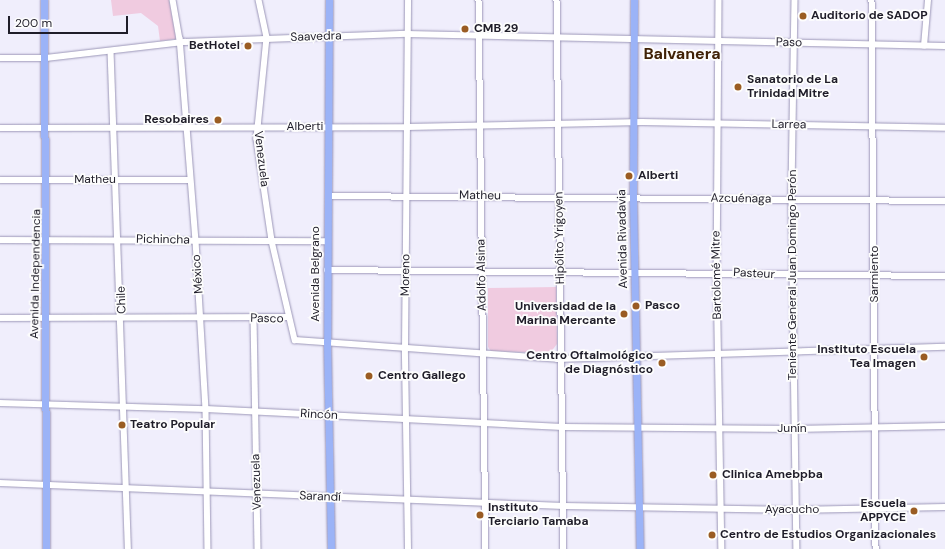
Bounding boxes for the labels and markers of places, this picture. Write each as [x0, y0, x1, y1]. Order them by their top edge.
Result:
place label: Auditorio de SADOP [811, 9, 928, 23]
marker: Auditorio de SADOP [798, 11, 808, 21]
place label: CMB 29 [474, 22, 518, 36]
marker: CMB 29 [459, 23, 471, 35]
place label: BetHotel [189, 39, 240, 53]
marker: BetHotel [243, 41, 253, 51]
place label: Sanatorio de La Trinidad Mitre [747, 73, 838, 101]
marker: Sanatorio de La Trinidad Mitre [732, 81, 744, 93]
place label: Resobaires [144, 113, 209, 127]
marker: Resobaires [212, 114, 224, 126]
place label: Alberti [638, 169, 678, 183]
marker: Alberti [623, 170, 635, 182]
place label: Pasco [645, 299, 680, 313]
place label: Universidad de la Marina Mercante [515, 300, 616, 328]
marker: Pasco [630, 300, 642, 312]
marker: Universidad de la Marina Mercante [619, 309, 629, 319]
place label: Instituto Escuela Tea Imagen [817, 343, 916, 371]
place label: Centro Oftalmológico de Diagnóstico [526, 349, 653, 377]
marker: Instituto Escuela Tea Imagen [919, 352, 929, 362]
marker: Centro Oftalmológico de Diagnóstico [656, 357, 668, 369]
place label: Centro Gallego [378, 369, 466, 383]
marker: Centro Gallego [363, 370, 375, 382]
place label: Teatro Popular [130, 418, 215, 432]
marker: Teatro Popular [117, 420, 127, 430]
place label: Clinica Amebpba [722, 468, 823, 482]
marker: Clinica Amebpba [707, 469, 719, 481]
place label: Escuela APPYCE [860, 497, 906, 525]
place label: Instituto Terciario Tamaba [488, 501, 588, 529]
marker: Escuela APPYCE [909, 506, 919, 516]
marker: Instituto Terciario Tamaba [475, 510, 485, 520]
place label: Centro de Estudios Organizacionales [720, 528, 936, 542]
marker: Centro de Estudios Organizacionales [707, 530, 717, 540]

